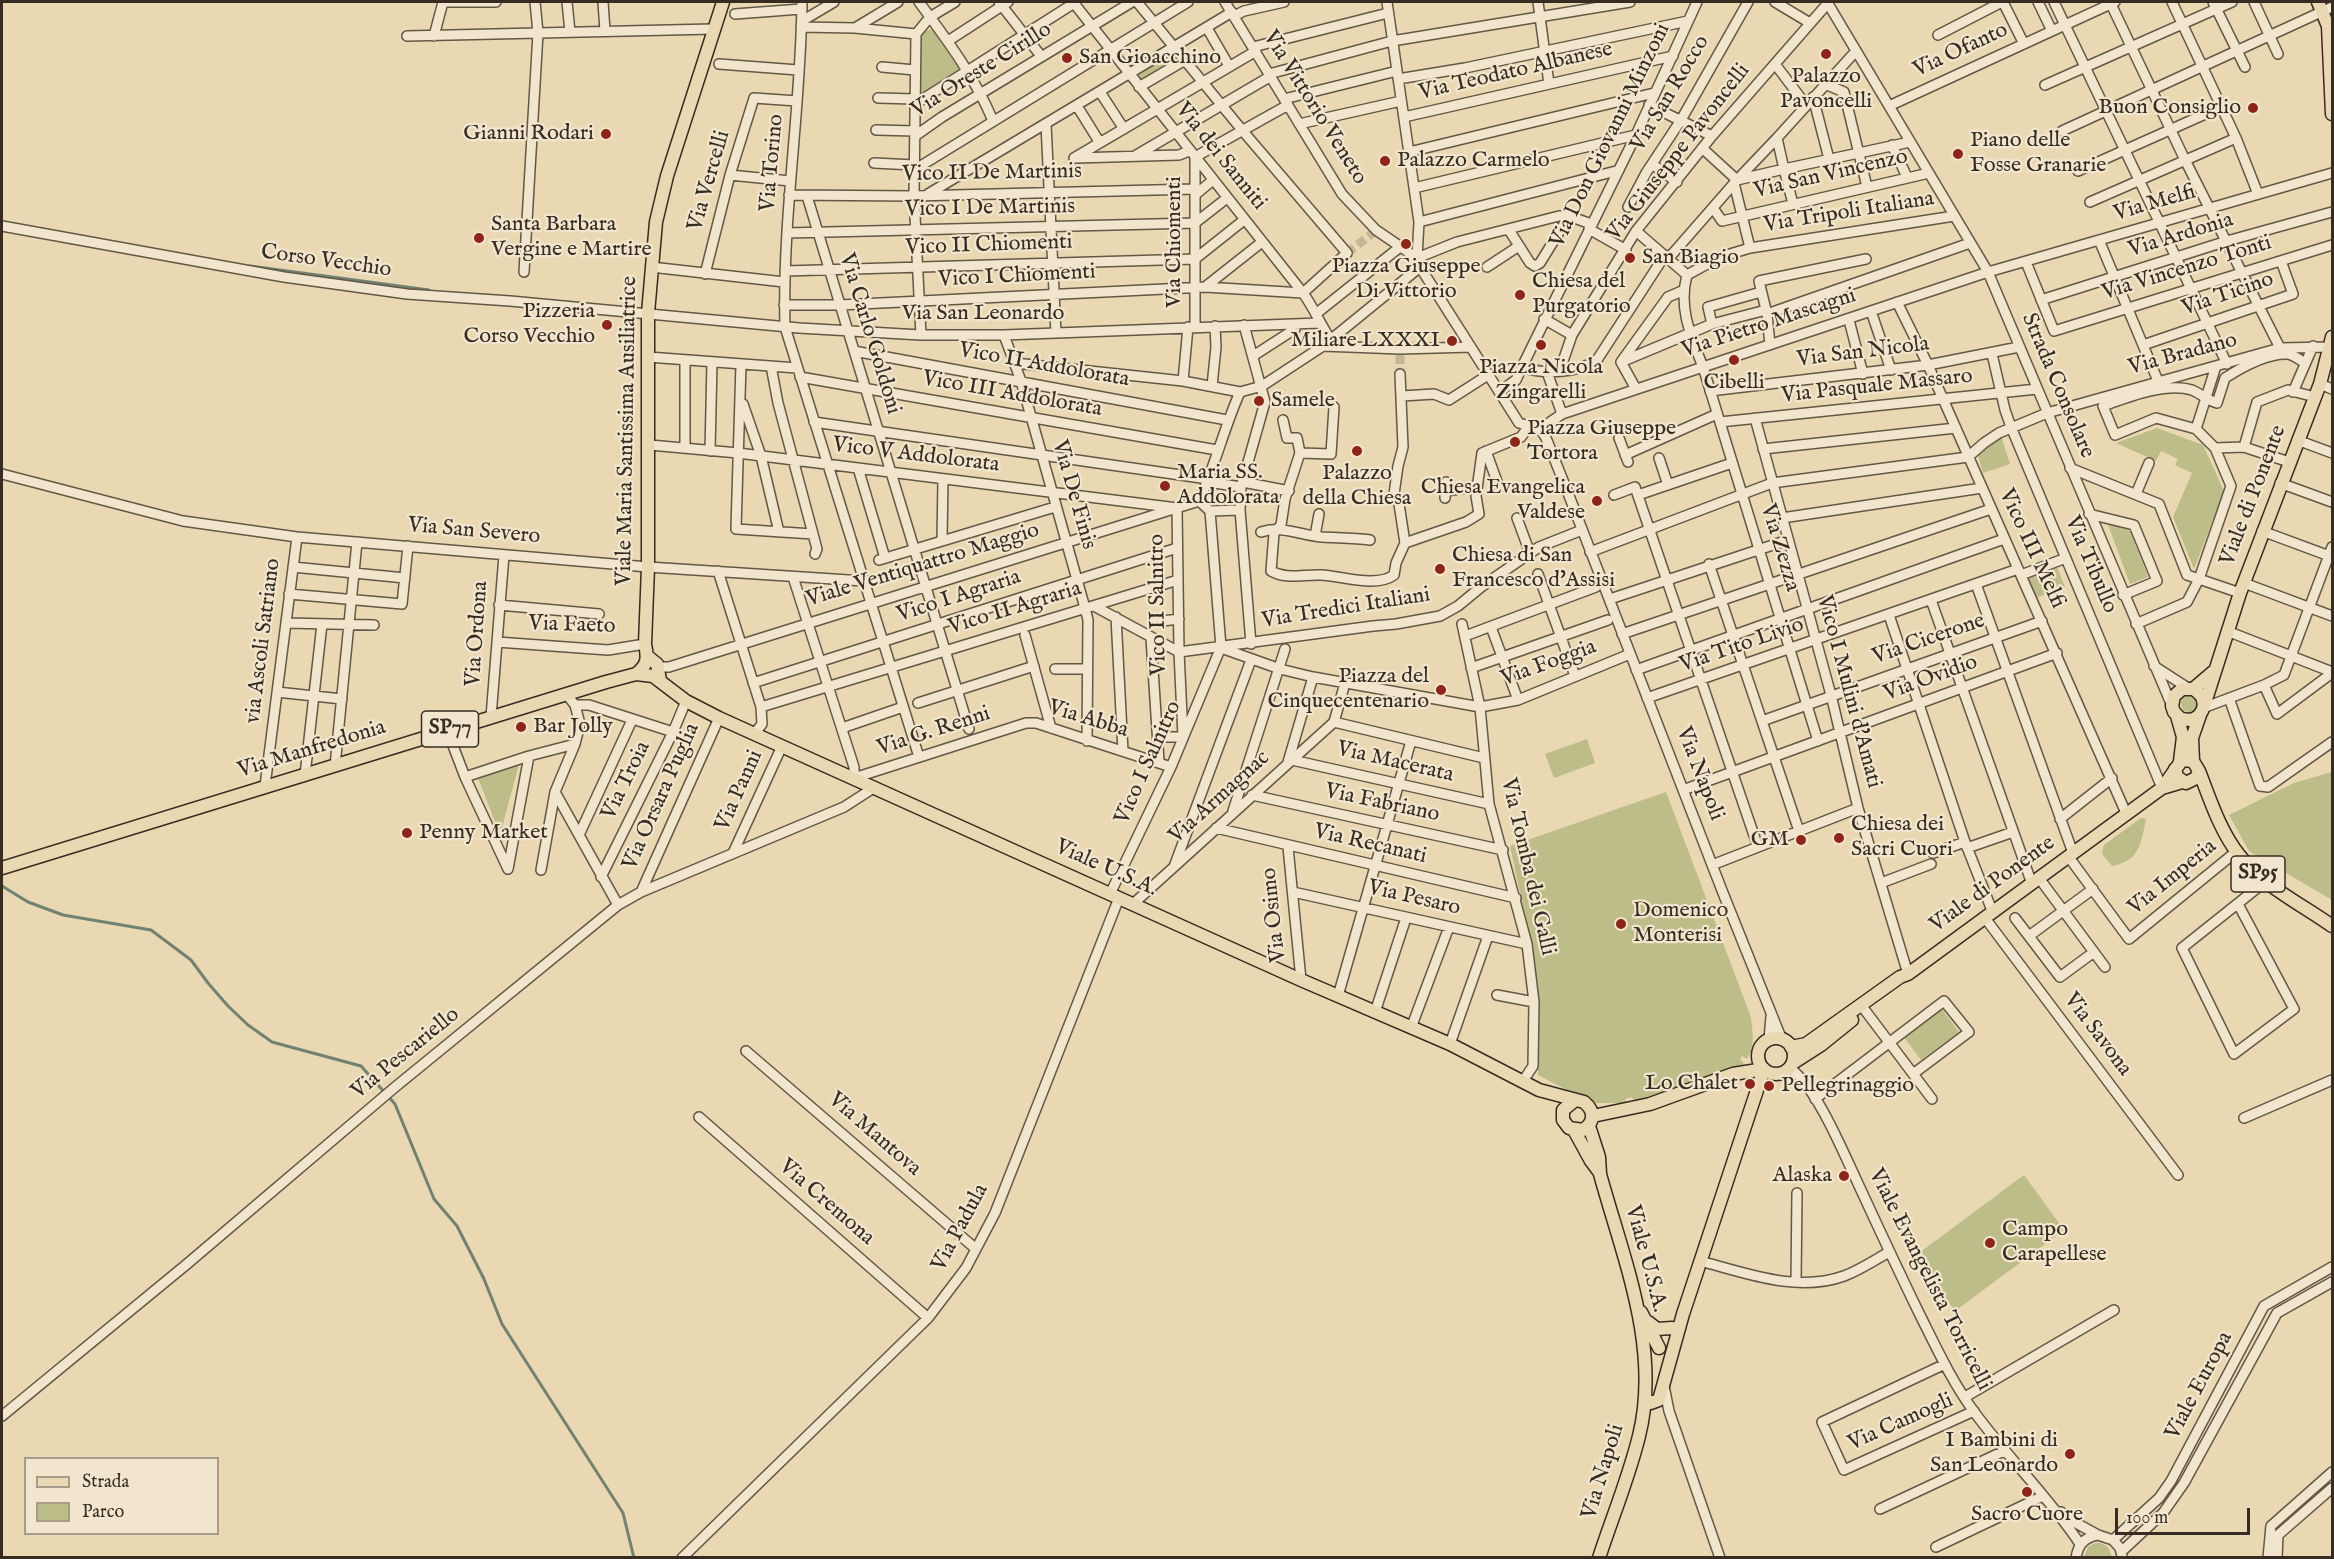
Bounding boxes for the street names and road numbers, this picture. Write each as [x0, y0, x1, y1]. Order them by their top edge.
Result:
street label: Via Oreste Cirillo [907, 17, 1057, 125]
street label: Via Ofanto [1910, 18, 2012, 84]
street label: Via Don Giovanni Minzoni [1545, 19, 1677, 253]
street label: Via Vittorio Veneto [1256, 26, 1372, 190]
street label: Via San Rocco [1626, 31, 1716, 157]
street label: Via Teodato Albanese [1417, 37, 1615, 107]
street label: Via Giuseppe Pavoncelli [1601, 59, 1757, 247]
street label: Via dei Sanniti [1169, 98, 1271, 216]
street label: Via Torino [756, 113, 790, 213]
street label: Via Vercelli [683, 128, 737, 234]
street label: Via San Vincenzo [1751, 144, 1911, 206]
street label: Vico II De Martinis [902, 159, 1082, 189]
street label: Via Chiomenti [1162, 176, 1188, 308]
street label: Via Melfi [2111, 180, 2199, 228]
street label: Via Tripoli Italiana [1762, 186, 1936, 240]
street label: Vico I De Martinis [905, 194, 1075, 224]
street label: Via Ardonia [2125, 208, 2237, 264]
street label: Vico II Chiomenti [905, 230, 1073, 262]
street label: Via Vincenzo Tonti [2099, 231, 2275, 307]
street label: Corso Vecchio [259, 240, 393, 284]
street label: Via Carlo Goldoni [832, 250, 906, 418]
street label: Vico I Chiomenti [938, 260, 1096, 294]
street label: Via Ticino [2179, 267, 2277, 323]
street label: Viale Maria Santissima Ausiliatrice [612, 276, 644, 586]
street label: Via Pietro Mascagni [1678, 283, 1860, 365]
street label: Via San Leonardo [902, 301, 1064, 327]
street label: Strada Consolare [2015, 310, 2099, 462]
street label: Via Bradano [2126, 328, 2240, 382]
street label: Via San Nicola [1795, 332, 1931, 374]
street label: Vico II Addolorata [957, 338, 1131, 394]
street label: Via Pasquale Massaro [1780, 364, 1974, 410]
street label: Vico III Addolorata [920, 366, 1104, 424]
street label: Viale di Ponente [2215, 422, 2293, 570]
street label: Vico V Addolorata [831, 433, 1001, 479]
street label: Via De Finis [1045, 437, 1101, 553]
street label: Vico III Melfi [1992, 485, 2070, 613]
street label: Via Zezza [1753, 501, 1805, 595]
street label: Via Tibullo [2058, 512, 2122, 618]
street label: Via San Severo [407, 513, 541, 551]
street label: Viale Ventiquattro Maggio [803, 518, 1043, 614]
street label: Vico II Salnitro [1145, 534, 1173, 676]
street label: via Ascoli Satriano [241, 557, 287, 725]
street label: Vico I Agraria [894, 565, 1024, 629]
street label: Vico II Agraria [945, 576, 1085, 642]
street label: Via Ordona [461, 580, 495, 688]
street label: Via Tredici Italiani [1260, 583, 1432, 635]
street label: Vico I Mulini d'Amati [1810, 593, 1886, 791]
street label: Via Cicerone [1869, 608, 1989, 672]
street label: Via Faeto [528, 611, 616, 641]
street label: Via Tito Livio [1677, 612, 1807, 680]
street label: Via Foggia [1498, 635, 1600, 693]
street label: Via Ovidio [1881, 650, 1981, 708]
street label: Via Abba [1045, 695, 1131, 745]
street label: Vico I Salnitro [1110, 697, 1188, 829]
street label: Via G. Renni [874, 701, 994, 763]
road number: SP77 [422, 711, 478, 747]
street label: Via Manfredonia [235, 715, 389, 785]
street label: Via Orsara Puglia [618, 719, 706, 875]
street label: Via Napoli [1669, 723, 1729, 825]
street label: Via Troia [597, 737, 657, 825]
street label: Via Macerata [1334, 737, 1456, 789]
street label: Via Panni [710, 746, 770, 836]
street label: Via Armagnac [1164, 746, 1276, 850]
street label: Via Tomba dei Galli [1494, 776, 1560, 958]
street label: Via Fabriano [1322, 779, 1442, 829]
street label: Via Recanati [1311, 819, 1429, 871]
street label: Viale di Ponente [1925, 831, 2061, 939]
street label: Via Imperia [2123, 834, 2223, 922]
street label: Viale U.S.A. [1051, 835, 1161, 903]
road number: SP95 [2231, 856, 2285, 892]
street label: Via Osimo [1257, 866, 1293, 964]
street label: Via Pesaro [1365, 876, 1463, 922]
street label: Via Savona [2057, 988, 2137, 1082]
street label: Via Pescariello [347, 1002, 465, 1106]
street label: Via Mantova [822, 1087, 926, 1183]
street label: Via Cremona [773, 1154, 879, 1252]
street label: Viale Evangelista Torricelli [1862, 1165, 1996, 1395]
street label: Via Padula [927, 1180, 995, 1276]
street label: Viale U.S.A. [1618, 1203, 1672, 1315]
street label: Viale Europa [2161, 1327, 2239, 1445]
street label: Via Camogli [1844, 1388, 1958, 1458]
street label: Via Napoli [1577, 1421, 1631, 1523]

